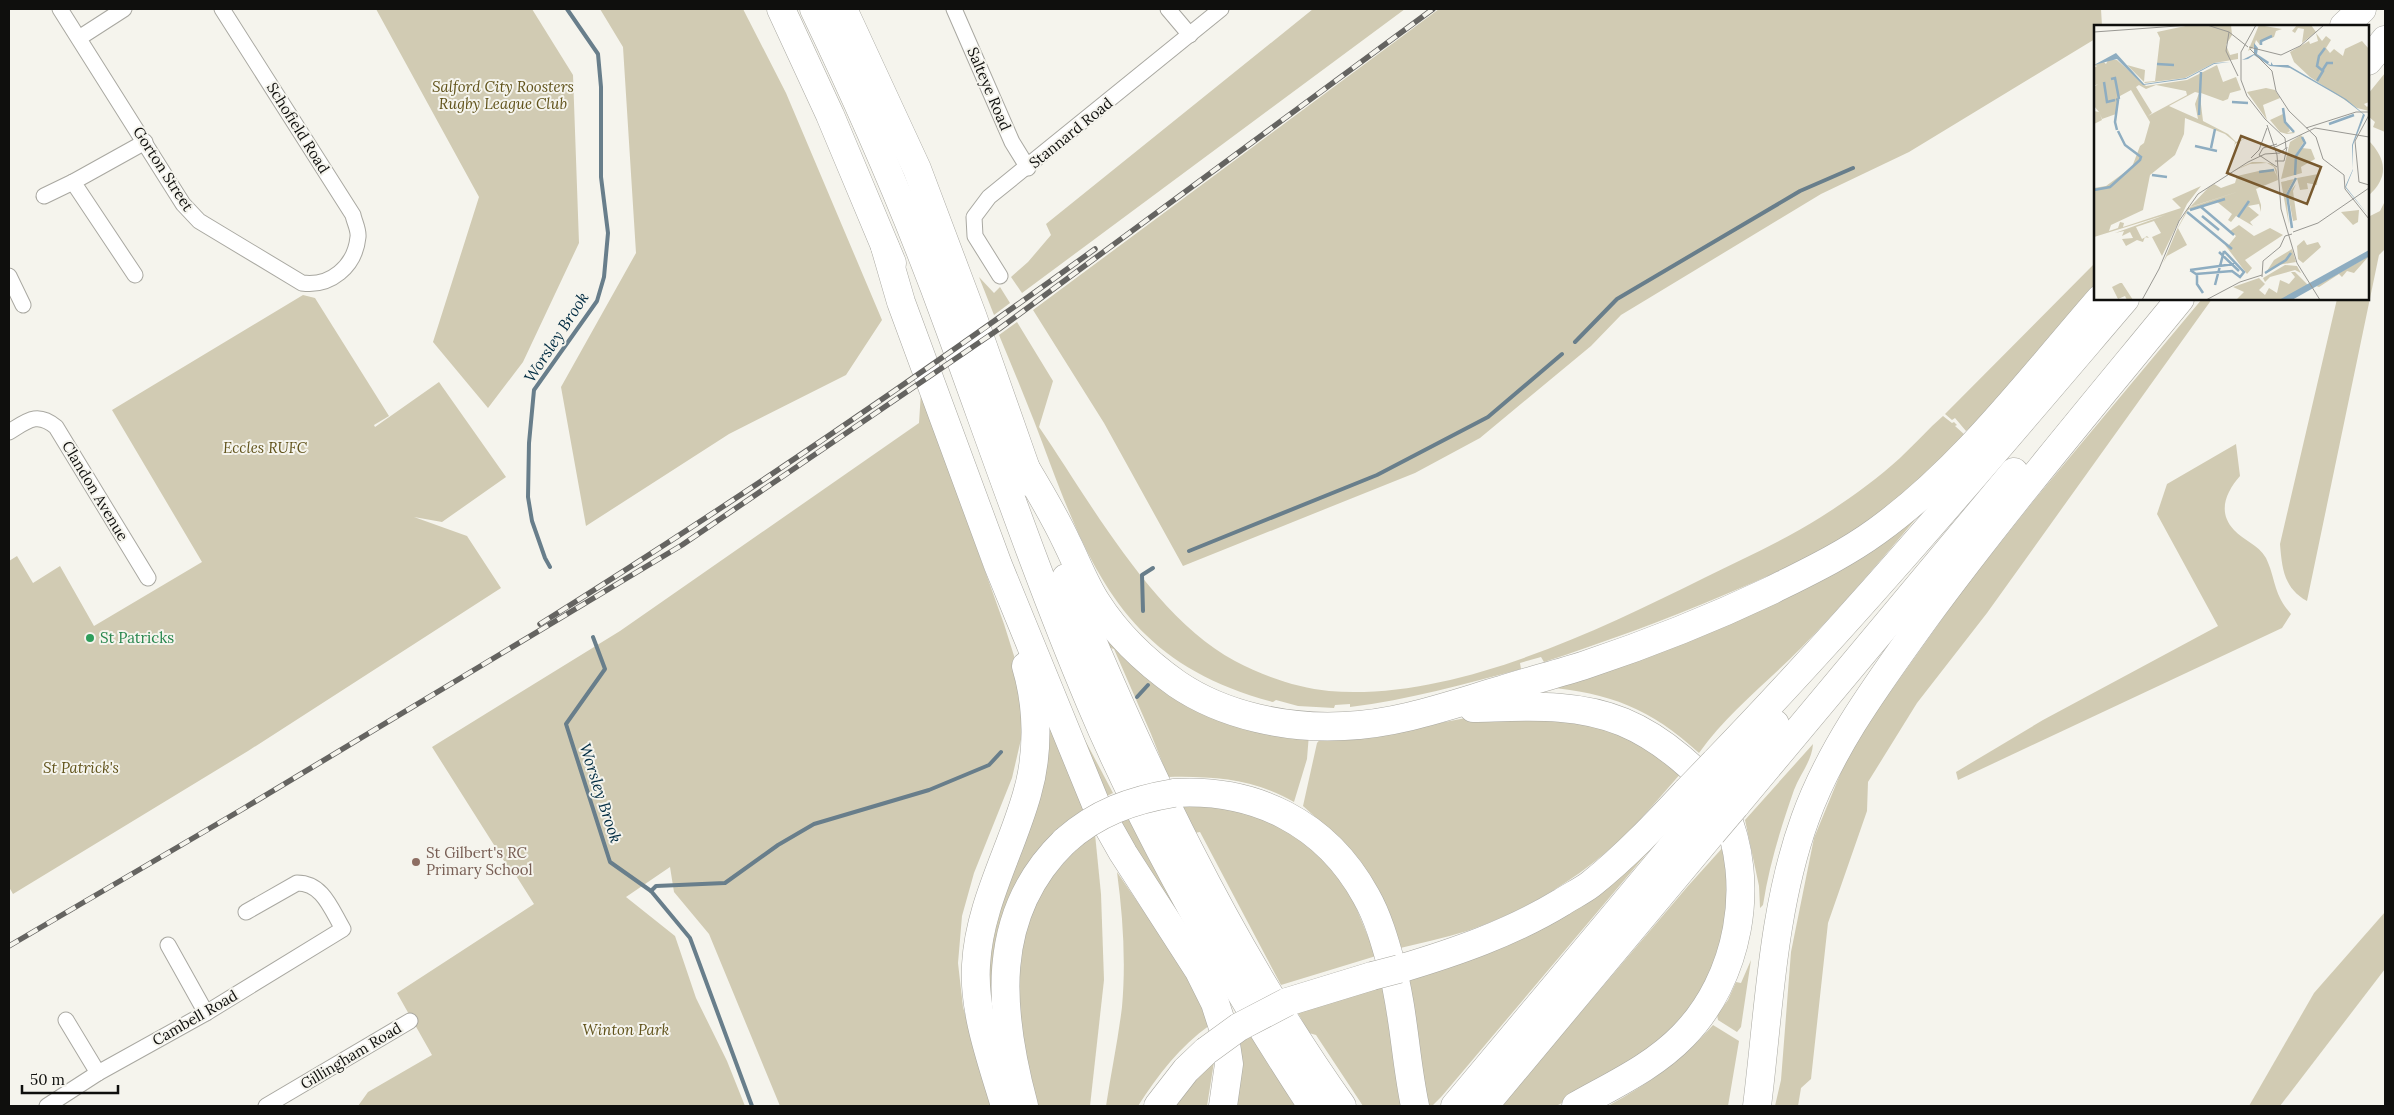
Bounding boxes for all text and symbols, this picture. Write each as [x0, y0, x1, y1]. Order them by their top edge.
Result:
inset map [2094, 25, 2369, 300]
street label: Salteye Road [963, 44, 1016, 133]
park label: Salford City Roosters Rugby League Club [432, 77, 574, 113]
street label: Schofield Road [263, 79, 334, 177]
street label: Stannard Road [1025, 93, 1116, 172]
street label: Gorton Street [129, 123, 198, 215]
water label: Worsley Brook [519, 288, 593, 386]
street label: Clandon Avenue [58, 437, 133, 544]
park label: Eccles RUFC [223, 438, 307, 457]
place label: St Patricks [100, 628, 174, 647]
marker: St Patricks [84, 632, 96, 644]
water label: Worsley Brook [575, 740, 627, 846]
park label: St Patrick's [43, 758, 119, 777]
place label: St Gilbert's RC Primary School [426, 843, 533, 879]
marker: St Gilbert's RC Primary School [410, 856, 422, 868]
street label: Cambell Road [149, 985, 241, 1050]
street label: Gillingham Road [297, 1018, 405, 1093]
park label: Winton Park [583, 1020, 670, 1039]
scale bar [22, 1062, 119, 1094]
text: 50 m [30, 1070, 65, 1089]

